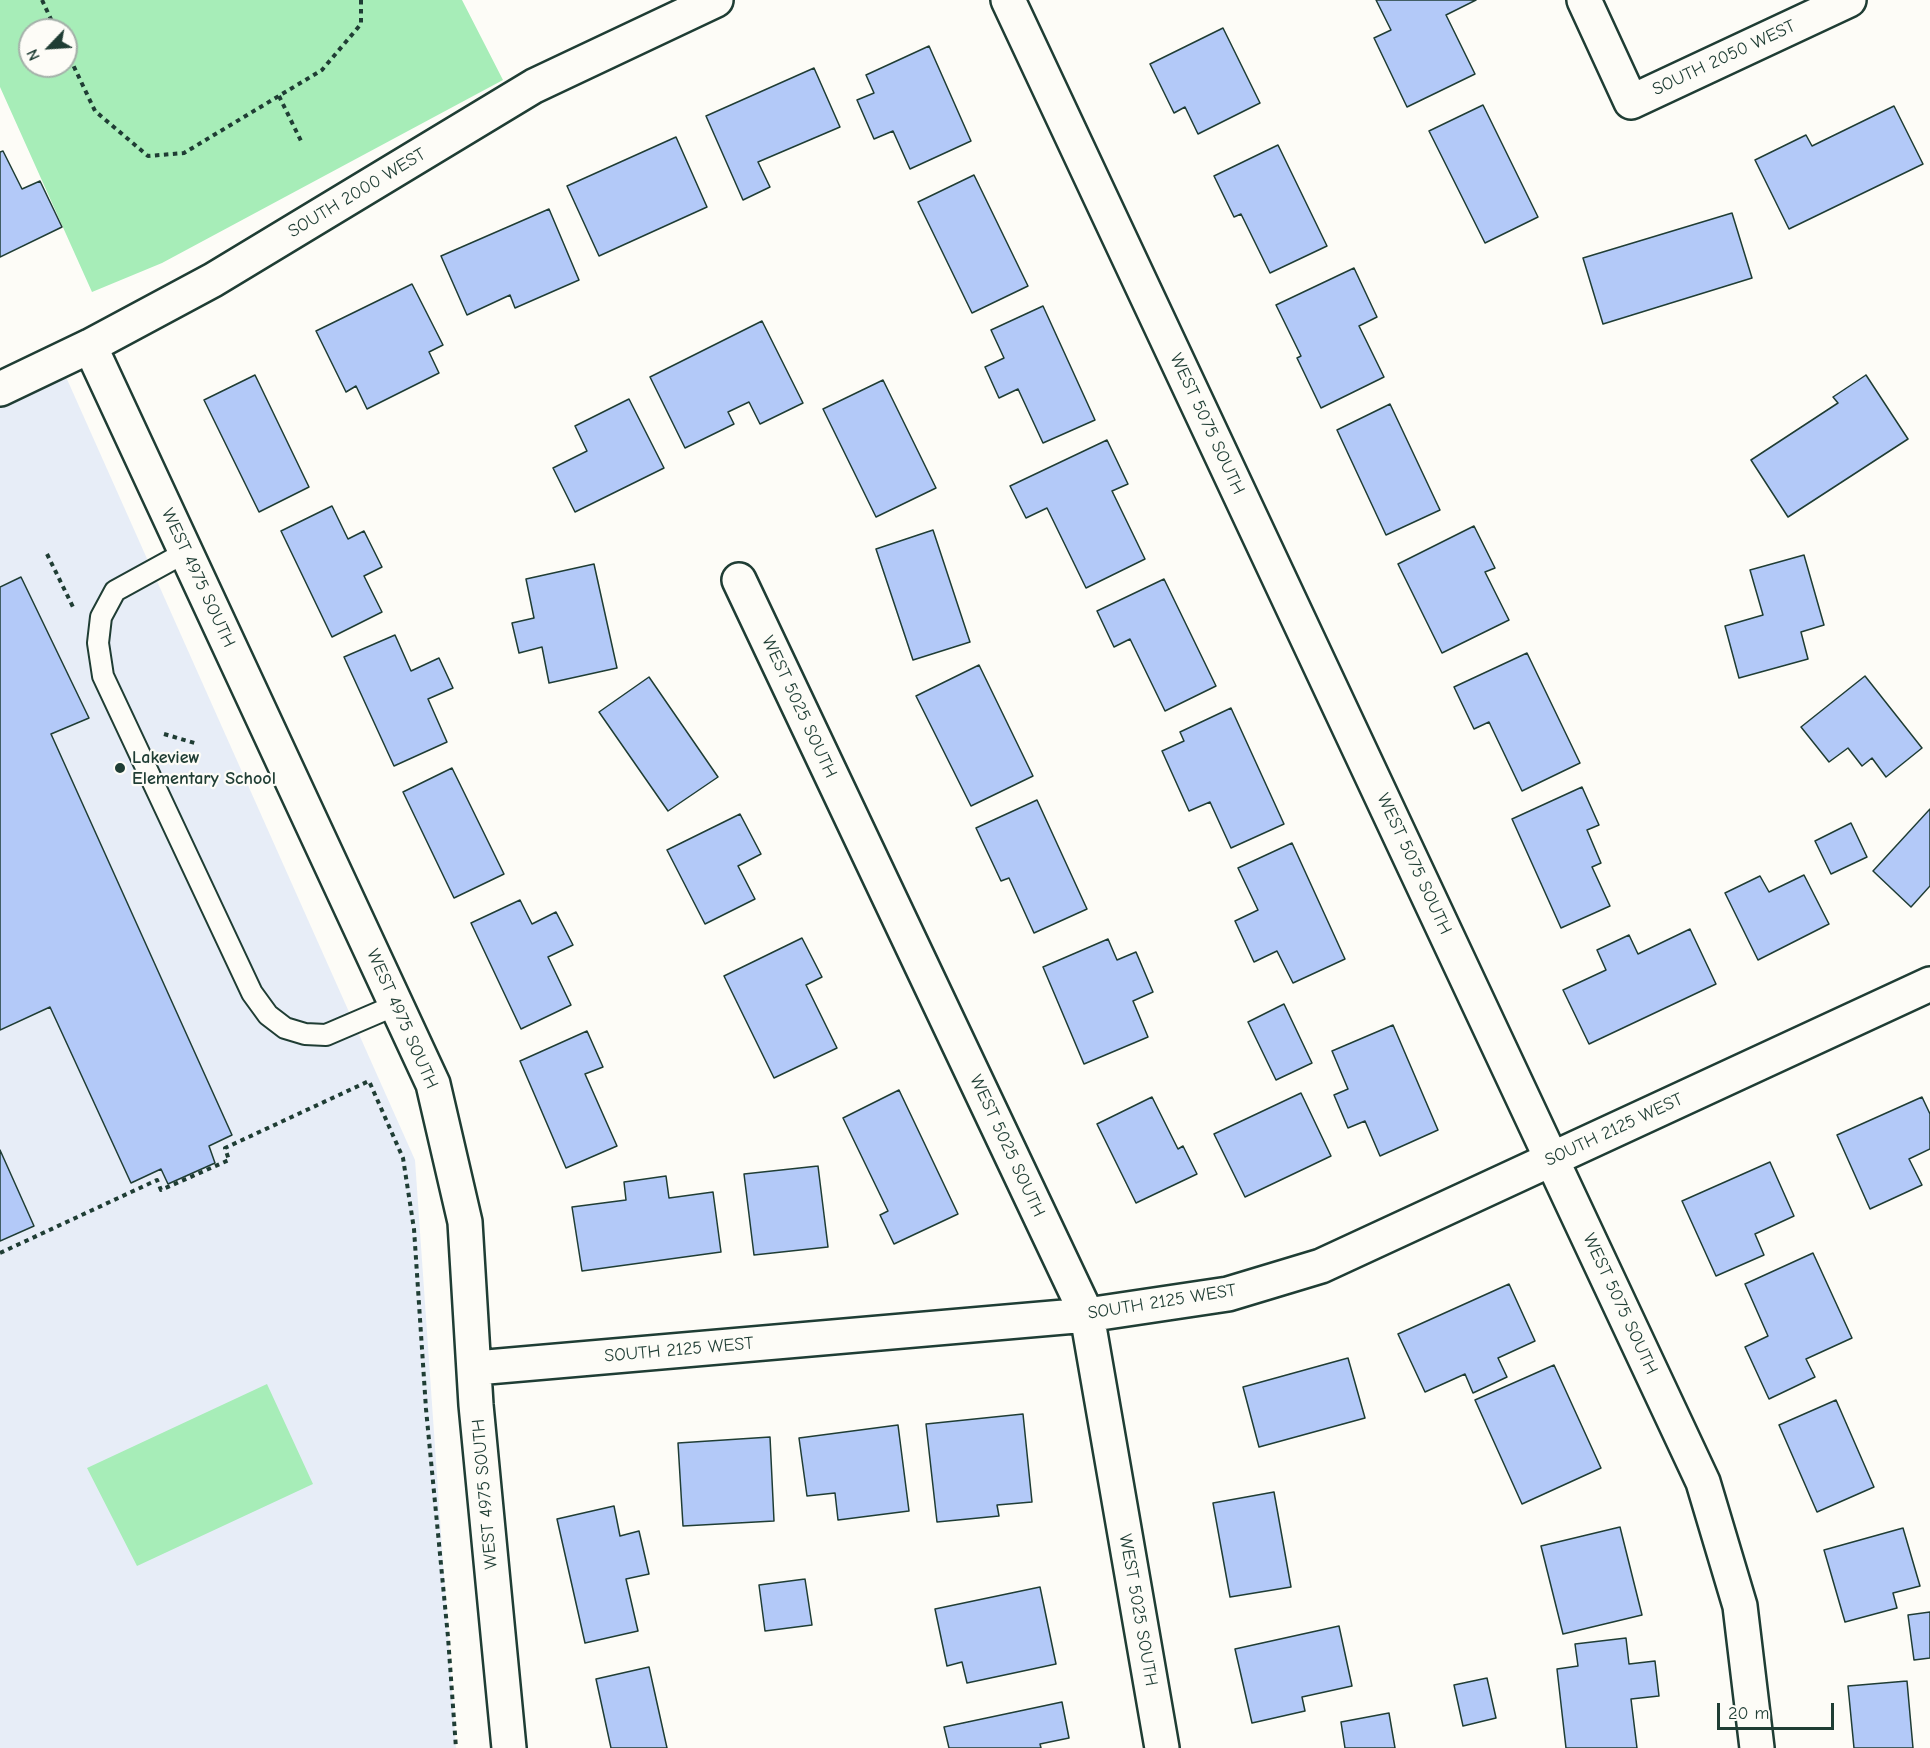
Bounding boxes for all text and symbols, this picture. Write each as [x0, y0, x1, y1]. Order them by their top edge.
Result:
street label: SOUTH 2050 WEST [1649, 15, 1799, 101]
north arrow [18, 18, 78, 78]
text: N [23, 46, 44, 63]
street label: SOUTH 2000 WEST [284, 143, 430, 243]
street label: WEST 5075 SOUTH [1165, 350, 1249, 498]
street label: WEST 4975 SOUTH [156, 505, 240, 651]
street label: WEST 5025 SOUTH [757, 633, 841, 781]
place label: Lakeview Elementary School [132, 747, 276, 789]
marker: Lakeview Elementary School [113, 761, 127, 775]
street label: WEST 5075 SOUTH [1372, 790, 1456, 938]
street label: WEST 4975 SOUTH [361, 946, 443, 1092]
street label: WEST 5025 SOUTH [965, 1072, 1049, 1220]
street label: SOUTH 2125 WEST [1542, 1089, 1686, 1171]
street label: WEST 5075 SOUTH [1578, 1230, 1662, 1378]
street label: SOUTH 2125 WEST [1086, 1280, 1238, 1324]
street label: SOUTH 2125 WEST [603, 1333, 755, 1367]
street label: WEST 4975 SOUTH [468, 1418, 502, 1570]
street label: WEST 5025 SOUTH [1114, 1532, 1162, 1688]
scale bar [1720, 1691, 1837, 1729]
text: 20 m [1728, 1703, 1769, 1724]

